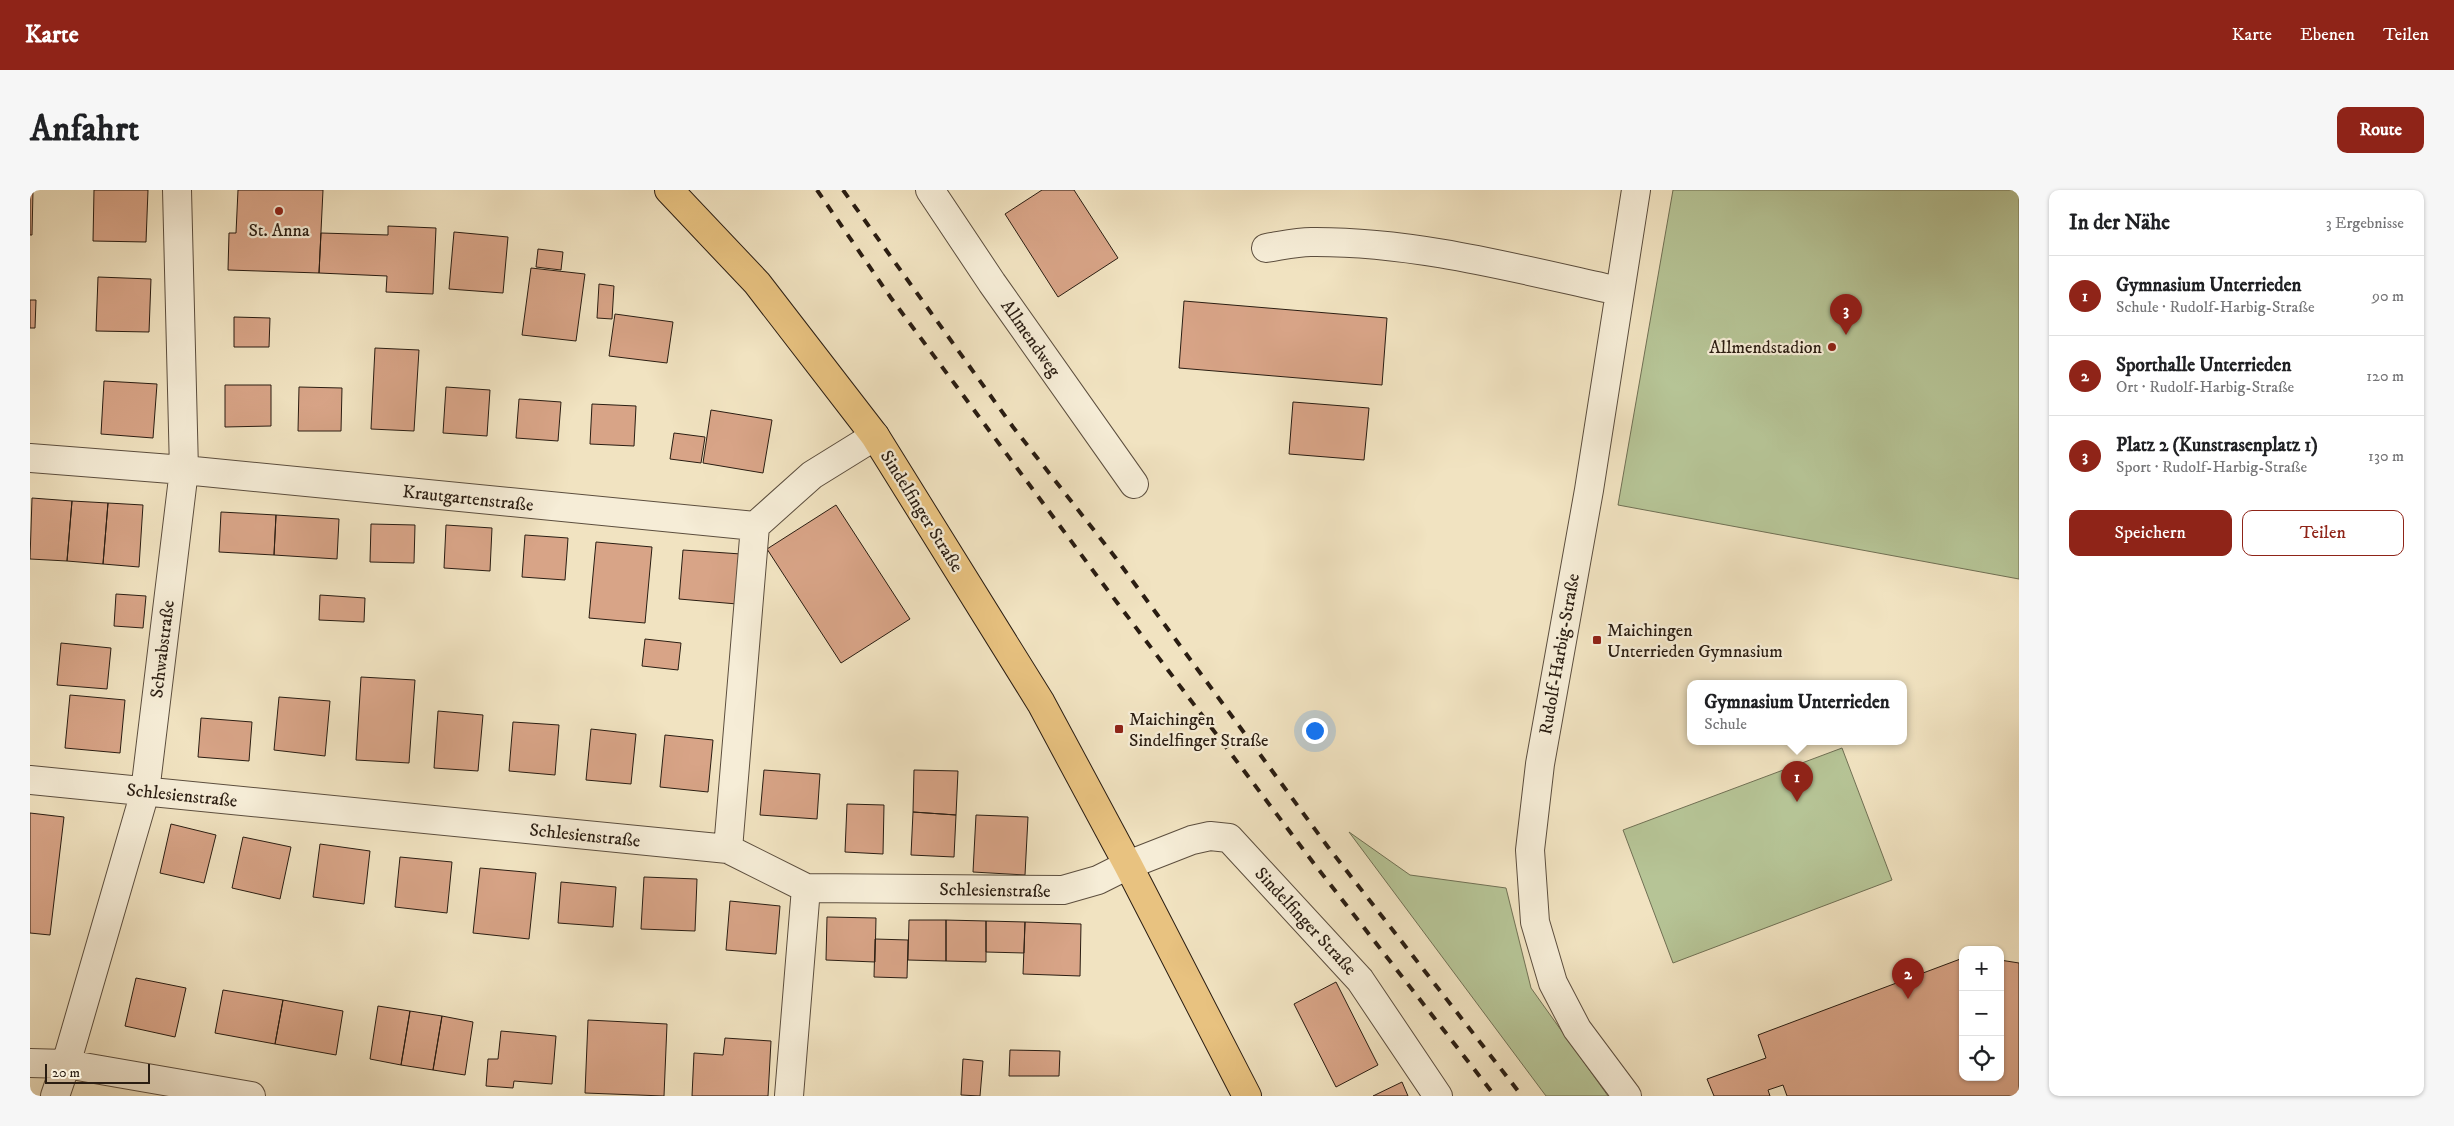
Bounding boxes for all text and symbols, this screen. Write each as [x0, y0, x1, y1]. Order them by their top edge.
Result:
text: Karte [25, 20, 79, 50]
text: Karte [2232, 24, 2272, 46]
text: Ebenen [2300, 24, 2355, 46]
text: Teilen [2383, 24, 2429, 46]
button: Route [2337, 107, 2424, 153]
text: Anfahrt [30, 108, 139, 152]
marker: St. Anna [273, 205, 285, 217]
text: In der Nähe [2069, 210, 2170, 236]
text: 3 Ergebnisse [2326, 213, 2404, 233]
place label: St. Anna [248, 220, 310, 242]
text: Gymnasium Unterrieden [2116, 274, 2302, 297]
text: 1 [2082, 286, 2088, 306]
text: 90 m [2372, 286, 2404, 306]
pin: 3 [1830, 294, 1862, 335]
street label: Allmendweg [996, 296, 1065, 382]
text: Schule · Rudolf-Harbig-Straße [2116, 297, 2315, 317]
place label: Allmendstadion [1709, 337, 1823, 359]
marker: Allmendstadion [1826, 341, 1838, 353]
text: Sporthalle Unterrieden [2116, 354, 2291, 377]
text: 2 [2081, 366, 2089, 386]
text: 120 m [2366, 366, 2404, 386]
text: Ort · Rudolf-Harbig-Straße [2116, 377, 2294, 397]
text: Platz 2 (Kunstrasenplatz 1) [2116, 434, 2318, 457]
text: 3 [2082, 446, 2088, 466]
text: 130 m [2368, 446, 2404, 466]
street label: Sindelfinger Straße [875, 447, 967, 577]
text: Sport · Rudolf-Harbig-Straße [2116, 457, 2307, 477]
street label: Krautgartenstraße [401, 481, 535, 517]
button: Speichern [2069, 510, 2232, 556]
button: Teilen [2242, 510, 2404, 556]
street label: Rudolf-Harbig-Straße [1535, 572, 1585, 736]
street label: Schwabstraße [146, 599, 180, 699]
place label: Maichingen Unterrieden Gymnasium [1607, 620, 1783, 663]
marker: Maichingen Unterrieden Gymnasium [1591, 634, 1603, 646]
popup [1687, 680, 1907, 745]
text: Gymnasium Unterrieden [1704, 691, 1890, 714]
place label: Maichingen Sindelfinger Straße [1129, 709, 1268, 752]
text: Schule [1704, 714, 1747, 734]
your location [1302, 718, 1328, 744]
marker: Maichingen Sindelfinger Straße [1113, 723, 1125, 735]
pin: 1 [1781, 761, 1813, 802]
street label: Schlesienstraße [125, 779, 238, 813]
street label: Schlesienstraße [528, 819, 641, 853]
street label: Sindelfinger Straße [1250, 863, 1361, 980]
street label: Schlesienstraße [939, 879, 1051, 903]
map controls [1959, 946, 2004, 1081]
button: + [1959, 946, 2004, 991]
pin: 2 [1892, 958, 1924, 999]
button: − [1959, 991, 2004, 1036]
button: locate [1959, 1036, 2004, 1081]
scale bar [45, 1061, 150, 1084]
text: 20 m [52, 1064, 80, 1082]

